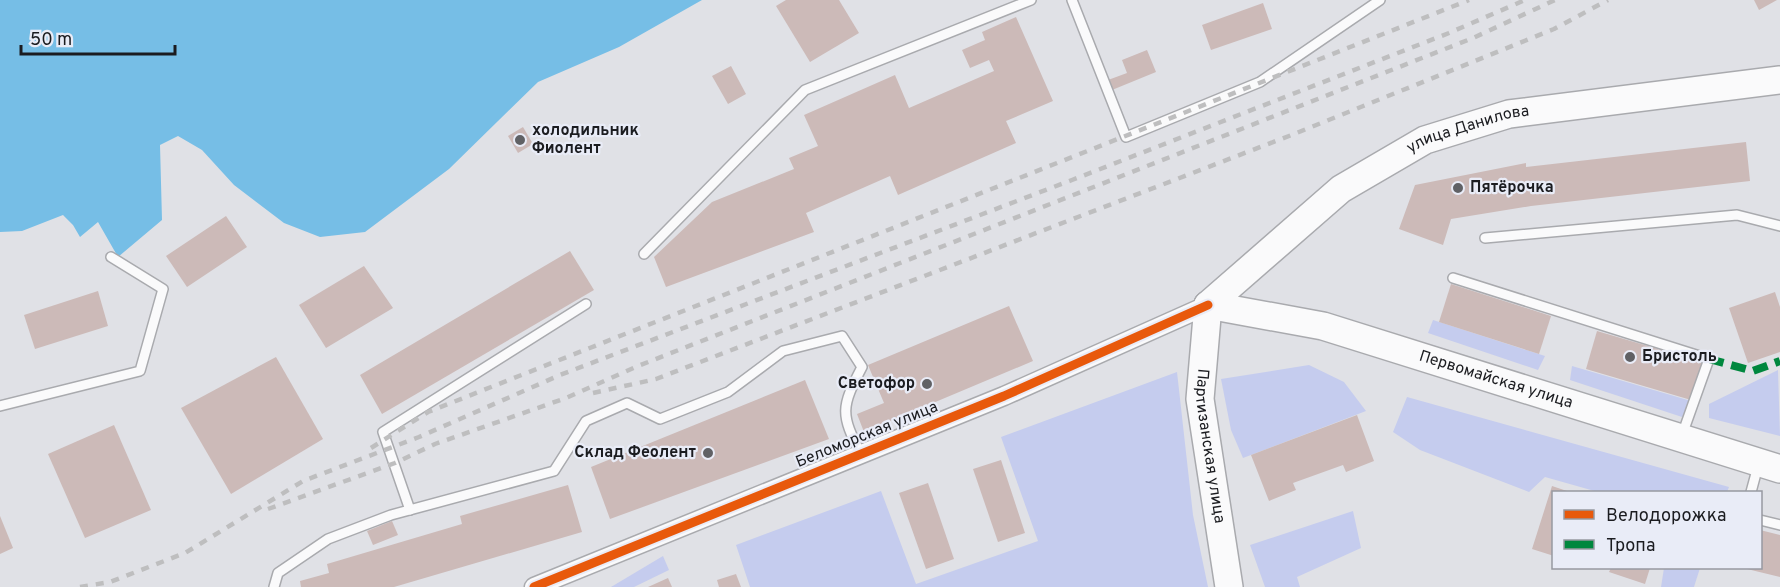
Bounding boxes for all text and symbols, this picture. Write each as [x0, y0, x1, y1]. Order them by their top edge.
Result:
scale bar [21, 18, 176, 56]
text: 50 m [30, 29, 72, 52]
street label: улица Данилова [1403, 102, 1530, 158]
place label: холодильник Фиолент [532, 121, 639, 159]
marker: холодильник Фиолент [513, 133, 527, 147]
place label: Пятёрочка [1470, 178, 1554, 198]
marker: Пятёрочка [1451, 181, 1465, 195]
street label: Первомайская улица [1416, 347, 1575, 414]
place label: Бристоль [1642, 347, 1717, 367]
marker: Бристоль [1623, 350, 1637, 364]
street label: Партизанская улица [1190, 368, 1229, 525]
place label: Светофор [838, 374, 915, 394]
marker: Светофор [920, 377, 934, 391]
street label: Беломорская улица [793, 397, 941, 473]
place label: Склад Феолент [574, 443, 696, 463]
marker: Склад Феолент [701, 446, 715, 460]
legend [1552, 491, 1762, 569]
text: Велодорожка [1606, 505, 1726, 528]
text: Тропа [1606, 535, 1655, 558]

